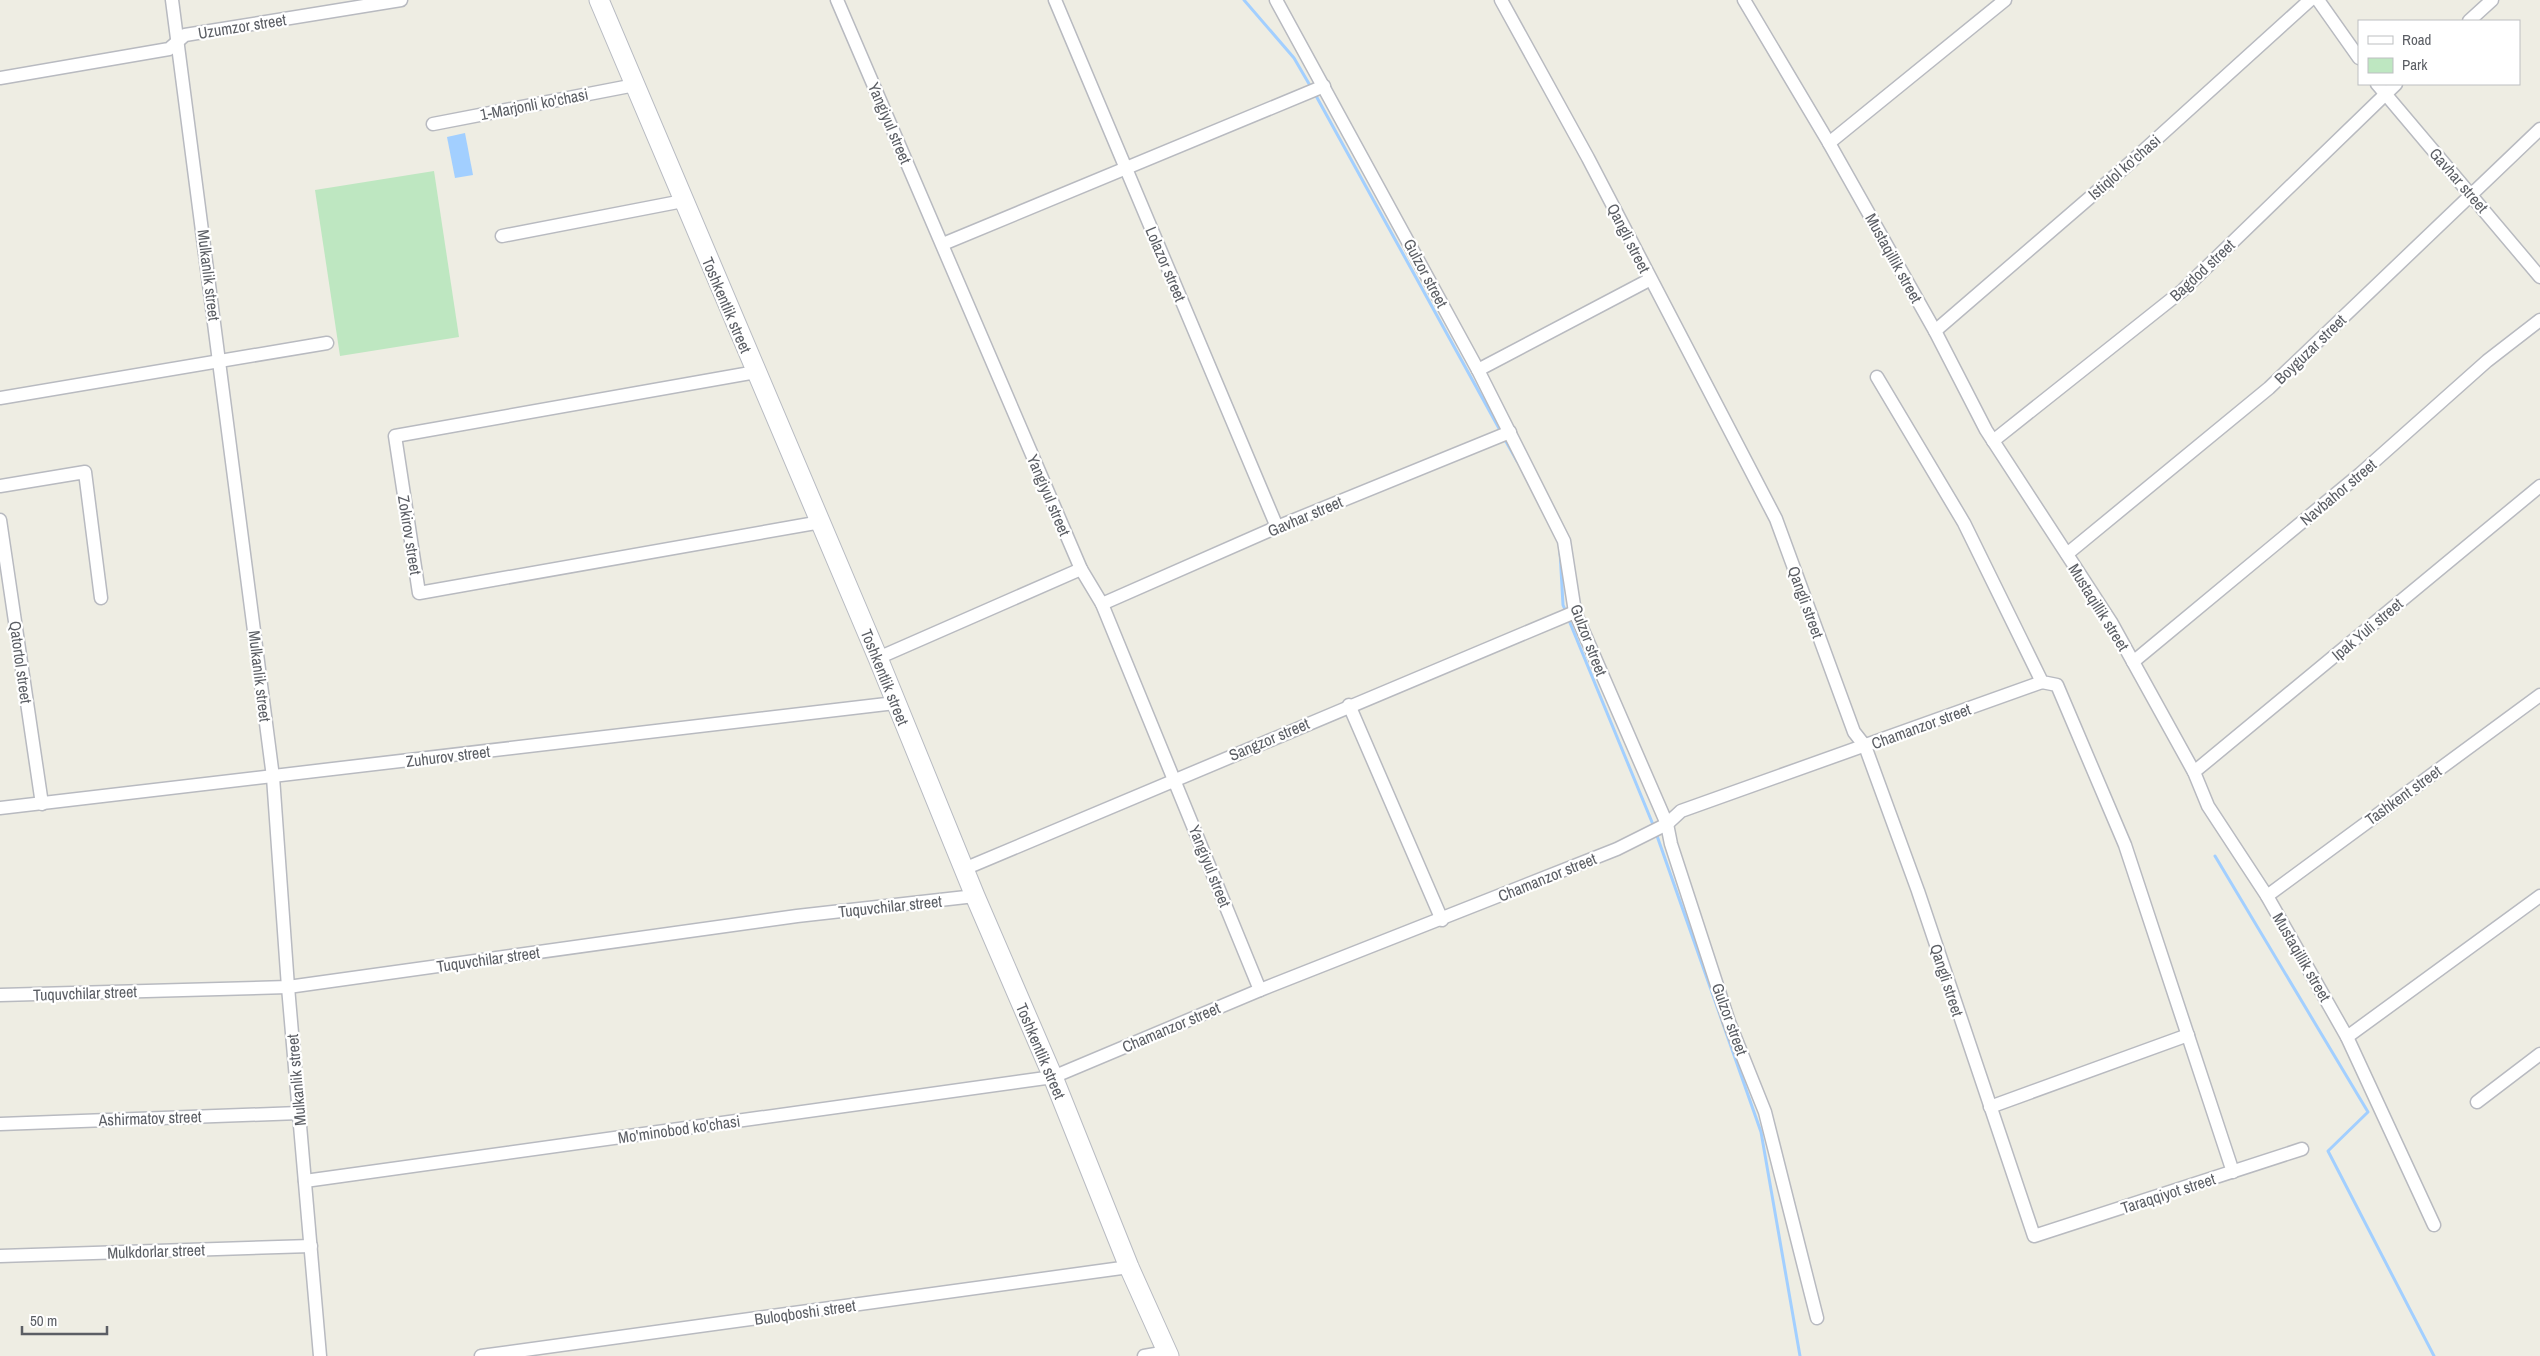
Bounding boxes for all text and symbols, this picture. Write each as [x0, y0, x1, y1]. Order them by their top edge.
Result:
street label: Uzumzor street [196, 8, 288, 44]
legend [2358, 20, 2520, 85]
text: Road [2402, 29, 2431, 50]
text: Park [2402, 54, 2428, 75]
street label: Yangiyul street [863, 79, 917, 167]
street label: 1-Marjonli ko'chasi [478, 83, 590, 125]
street label: Istiqlol ko'chasi [2083, 129, 2165, 205]
street label: Gavhar street [2425, 143, 2494, 217]
street label: Qangli street [1602, 200, 1656, 277]
street label: Mustaqillik street [1860, 209, 1928, 307]
street label: Lolazor street [1140, 223, 1192, 305]
street label: Mulkanlik street [192, 228, 226, 322]
street label: Bagdod street [2165, 234, 2240, 306]
street label: Gulzor street [1399, 235, 1454, 312]
street label: Toshkentlik street [697, 254, 757, 357]
street label: Boyguzar street [2269, 309, 2351, 389]
street label: Yangiyul street [1022, 451, 1076, 539]
street label: Navbahor street [2295, 453, 2381, 530]
street label: Gavhar street [1264, 490, 1346, 542]
street label: Zokirov street [393, 494, 427, 577]
street label: Mustaqillik street [2063, 559, 2135, 655]
street label: Qangli street [1783, 563, 1829, 641]
street label: Ipak Yuli street [2327, 593, 2408, 665]
street label: Gulzor street [1565, 601, 1613, 679]
street label: Qatortol street [4, 619, 38, 705]
street label: Toshkentlik street [856, 626, 914, 729]
street label: Mulkanlik street [243, 629, 277, 723]
street label: Chamanzor street [1868, 698, 1974, 754]
street label: Sangzor street [1225, 712, 1313, 766]
street label: Zuhurov street [405, 740, 492, 772]
street label: Tashkent street [2360, 760, 2446, 830]
street label: Yangiyul street [1184, 822, 1237, 911]
street label: Chamanzor street [1495, 847, 1600, 907]
street label: Tuquvchilar street [837, 890, 943, 922]
street label: Mustaqillik street [2268, 909, 2336, 1006]
street label: Tuquvchilar street [435, 941, 541, 977]
street label: Qangli street [1925, 941, 1969, 1019]
street label: Tuquvchilar street [33, 980, 138, 1006]
street label: Gulzor street [1707, 980, 1753, 1058]
street label: Chamanzor street [1119, 996, 1224, 1057]
street label: Toshkentlik street [1011, 1000, 1071, 1103]
street label: Mulkanlik street [281, 1033, 311, 1127]
street label: Ashirmatov street [97, 1105, 202, 1131]
street label: Mo'minobod ko'chasi [616, 1110, 742, 1148]
street label: Taraqqiyot street [2118, 1167, 2218, 1219]
street label: Mulkdorlar street [107, 1238, 206, 1264]
street label: Buloqboshi street [753, 1294, 857, 1330]
scale bar [22, 1304, 108, 1336]
text: 50 m [30, 1310, 57, 1331]

